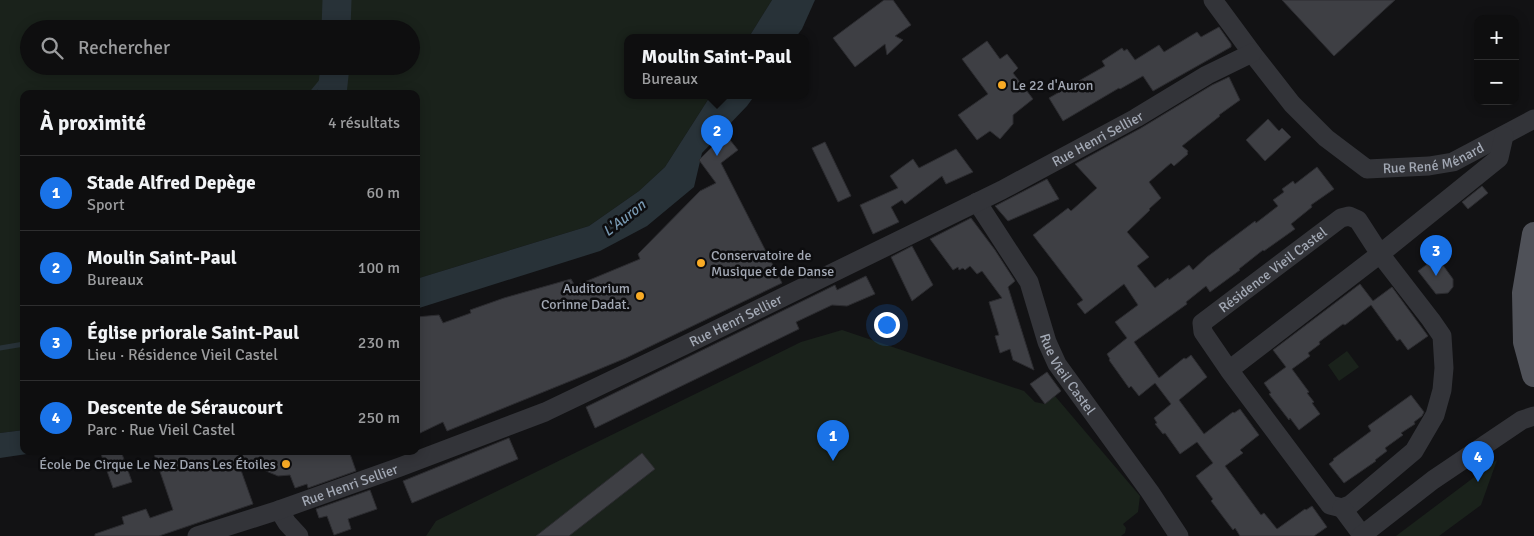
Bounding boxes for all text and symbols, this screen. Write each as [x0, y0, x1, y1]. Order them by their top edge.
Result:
map controls [1474, 15, 1519, 105]
button: + [1474, 15, 1519, 60]
search box [20, 20, 420, 75]
icon: search [38, 34, 66, 62]
popup [624, 34, 809, 99]
text: Rechercher [78, 36, 170, 60]
text: Moulin Saint-Paul [642, 45, 791, 69]
button: − [1474, 60, 1519, 105]
text: Bureaux [642, 69, 698, 89]
place label: Le 22 d'Auron [1012, 77, 1093, 94]
marker: Le 22 d'Auron [996, 79, 1008, 91]
street label: Rue Henri Sellier [1049, 107, 1147, 170]
text: À proximité [40, 110, 146, 136]
text: 4 résultats [328, 113, 400, 133]
pin: 2 [701, 115, 733, 156]
street label: Rue René Ménard [1382, 139, 1487, 177]
text: Stade Alfred Depège [87, 171, 256, 195]
text: 1 [52, 183, 60, 203]
text: 60 m [366, 183, 400, 203]
text: Sport [87, 195, 125, 215]
water label: L'Auron [599, 195, 650, 240]
street label: Résidence Vieil Castel [1215, 223, 1330, 316]
pin: 3 [1420, 235, 1452, 276]
text: Moulin Saint-Paul [87, 246, 237, 270]
place label: Conservatoire de Musique et de Danse [711, 247, 834, 280]
marker: Conservatoire de Musique et de Danse [695, 257, 707, 269]
text: 2 [52, 258, 60, 278]
text: 100 m [358, 258, 400, 278]
text: Bureaux [87, 270, 143, 290]
place label: Auditorium Corinne Dadat. [541, 280, 630, 313]
marker: Auditorium Corinne Dadat. [634, 290, 646, 302]
street label: Rue Henri Sellier [686, 290, 785, 350]
your location [874, 312, 900, 338]
text: Église priorale Saint-Paul [87, 321, 299, 345]
street label: Rue Vieil Castel [1036, 331, 1099, 418]
text: 3 [52, 333, 60, 353]
text: 230 m [358, 333, 400, 353]
text: Lieu · Résidence Vieil Castel [87, 345, 278, 365]
text: Descente de Séraucourt [87, 396, 283, 420]
text: 4 [52, 408, 60, 428]
text: 250 m [358, 408, 400, 428]
text: Parc · Rue Vieil Castel [87, 420, 235, 440]
pin: 1 [817, 420, 849, 461]
pin: 4 [1462, 441, 1494, 482]
place label: École De Cirque Le Nez Dans Les Étoiles [39, 456, 276, 473]
marker: École De Cirque Le Nez Dans Les Étoiles [280, 458, 292, 470]
street label: Rue Henri Sellier [299, 460, 401, 510]

